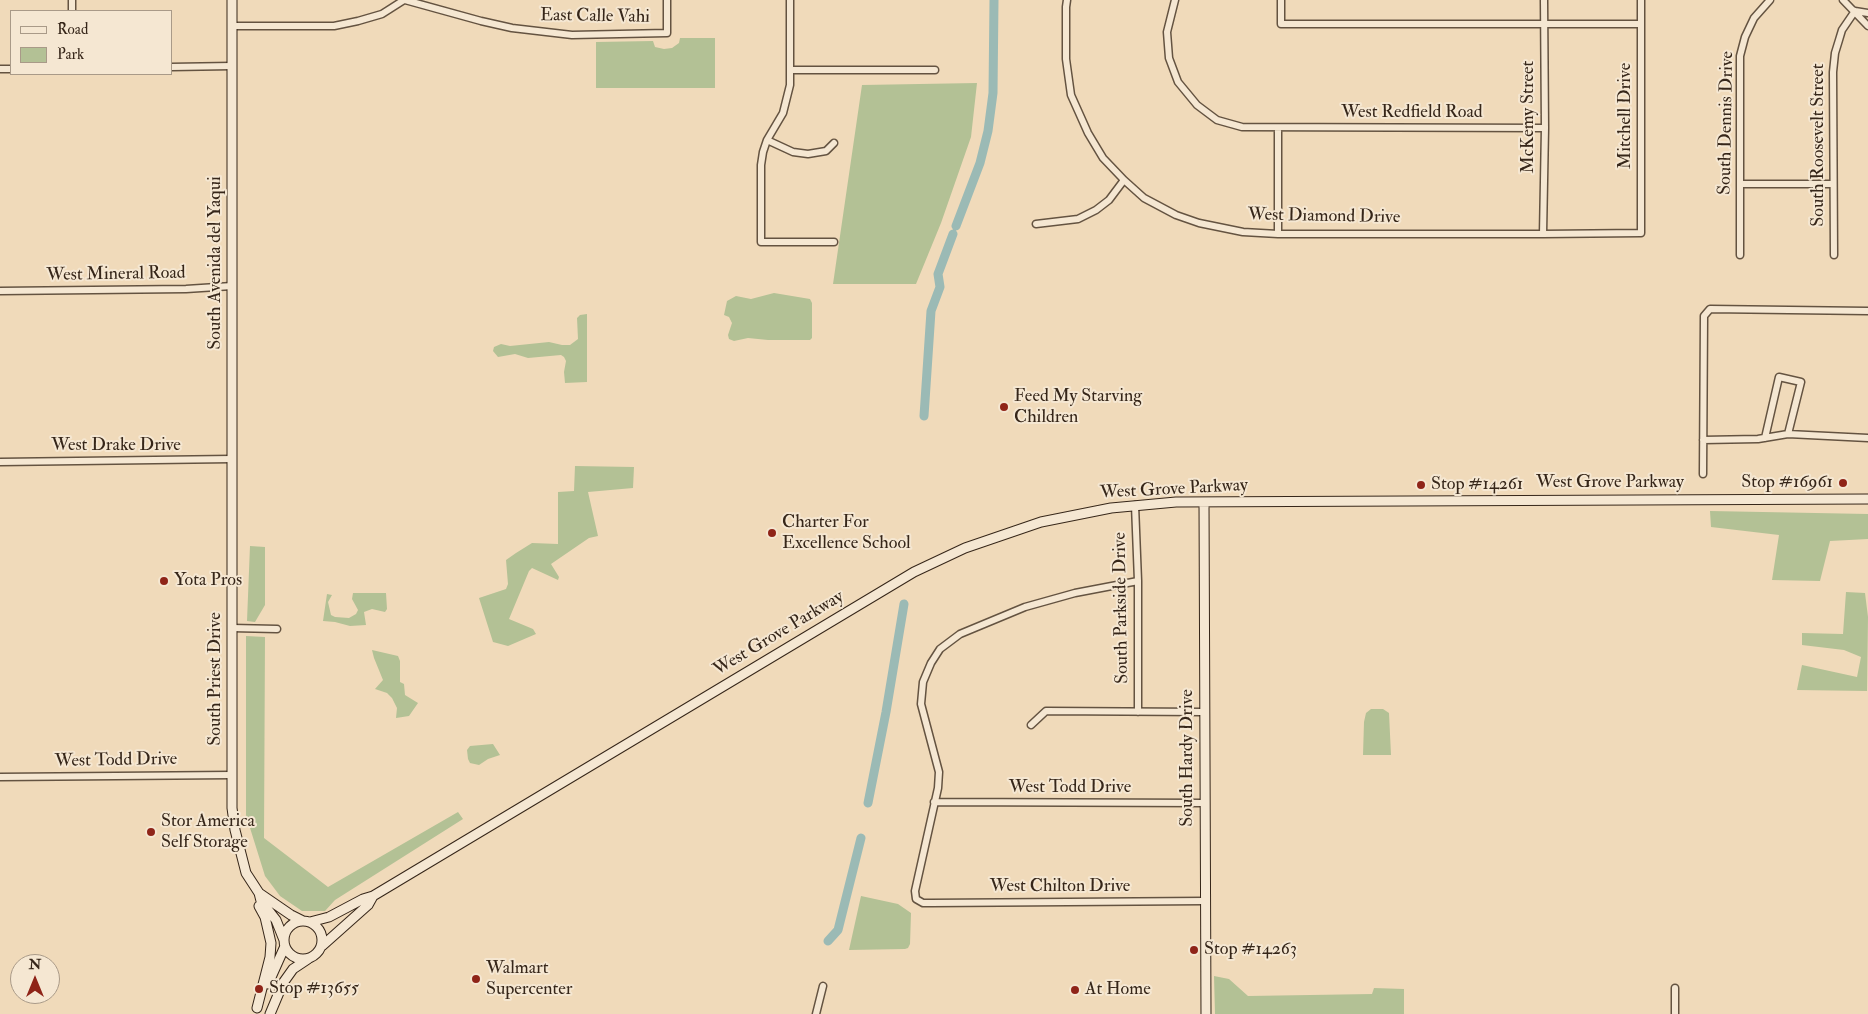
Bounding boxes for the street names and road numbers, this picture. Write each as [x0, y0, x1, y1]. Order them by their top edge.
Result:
street label: East Calle Vahi [540, 5, 650, 29]
street label: South Dennis Drive [1715, 51, 1739, 195]
street label: McKemy Street [1518, 61, 1540, 173]
street label: Mitchell Drive [1615, 63, 1637, 169]
street label: South Roosevelt Street [1808, 63, 1830, 227]
street label: West Redfield Road [1341, 102, 1483, 124]
street label: South Avenida del Yaqui [205, 176, 227, 350]
street label: West Diamond Drive [1248, 205, 1400, 229]
street label: West Mineral Road [46, 263, 186, 287]
street label: West Drake Drive [51, 435, 181, 457]
street label: West Grove Parkway [1536, 472, 1684, 494]
street label: West Grove Parkway [1100, 475, 1248, 505]
street label: South Parkside Drive [1110, 532, 1134, 684]
street label: West Grove Parkway [710, 587, 848, 681]
street label: South Priest Drive [205, 612, 227, 746]
street label: South Hardy Drive [1177, 689, 1199, 827]
street label: West Todd Drive [55, 749, 177, 773]
street label: West Todd Drive [1009, 777, 1131, 799]
street label: West Chilton Drive [990, 876, 1130, 898]

